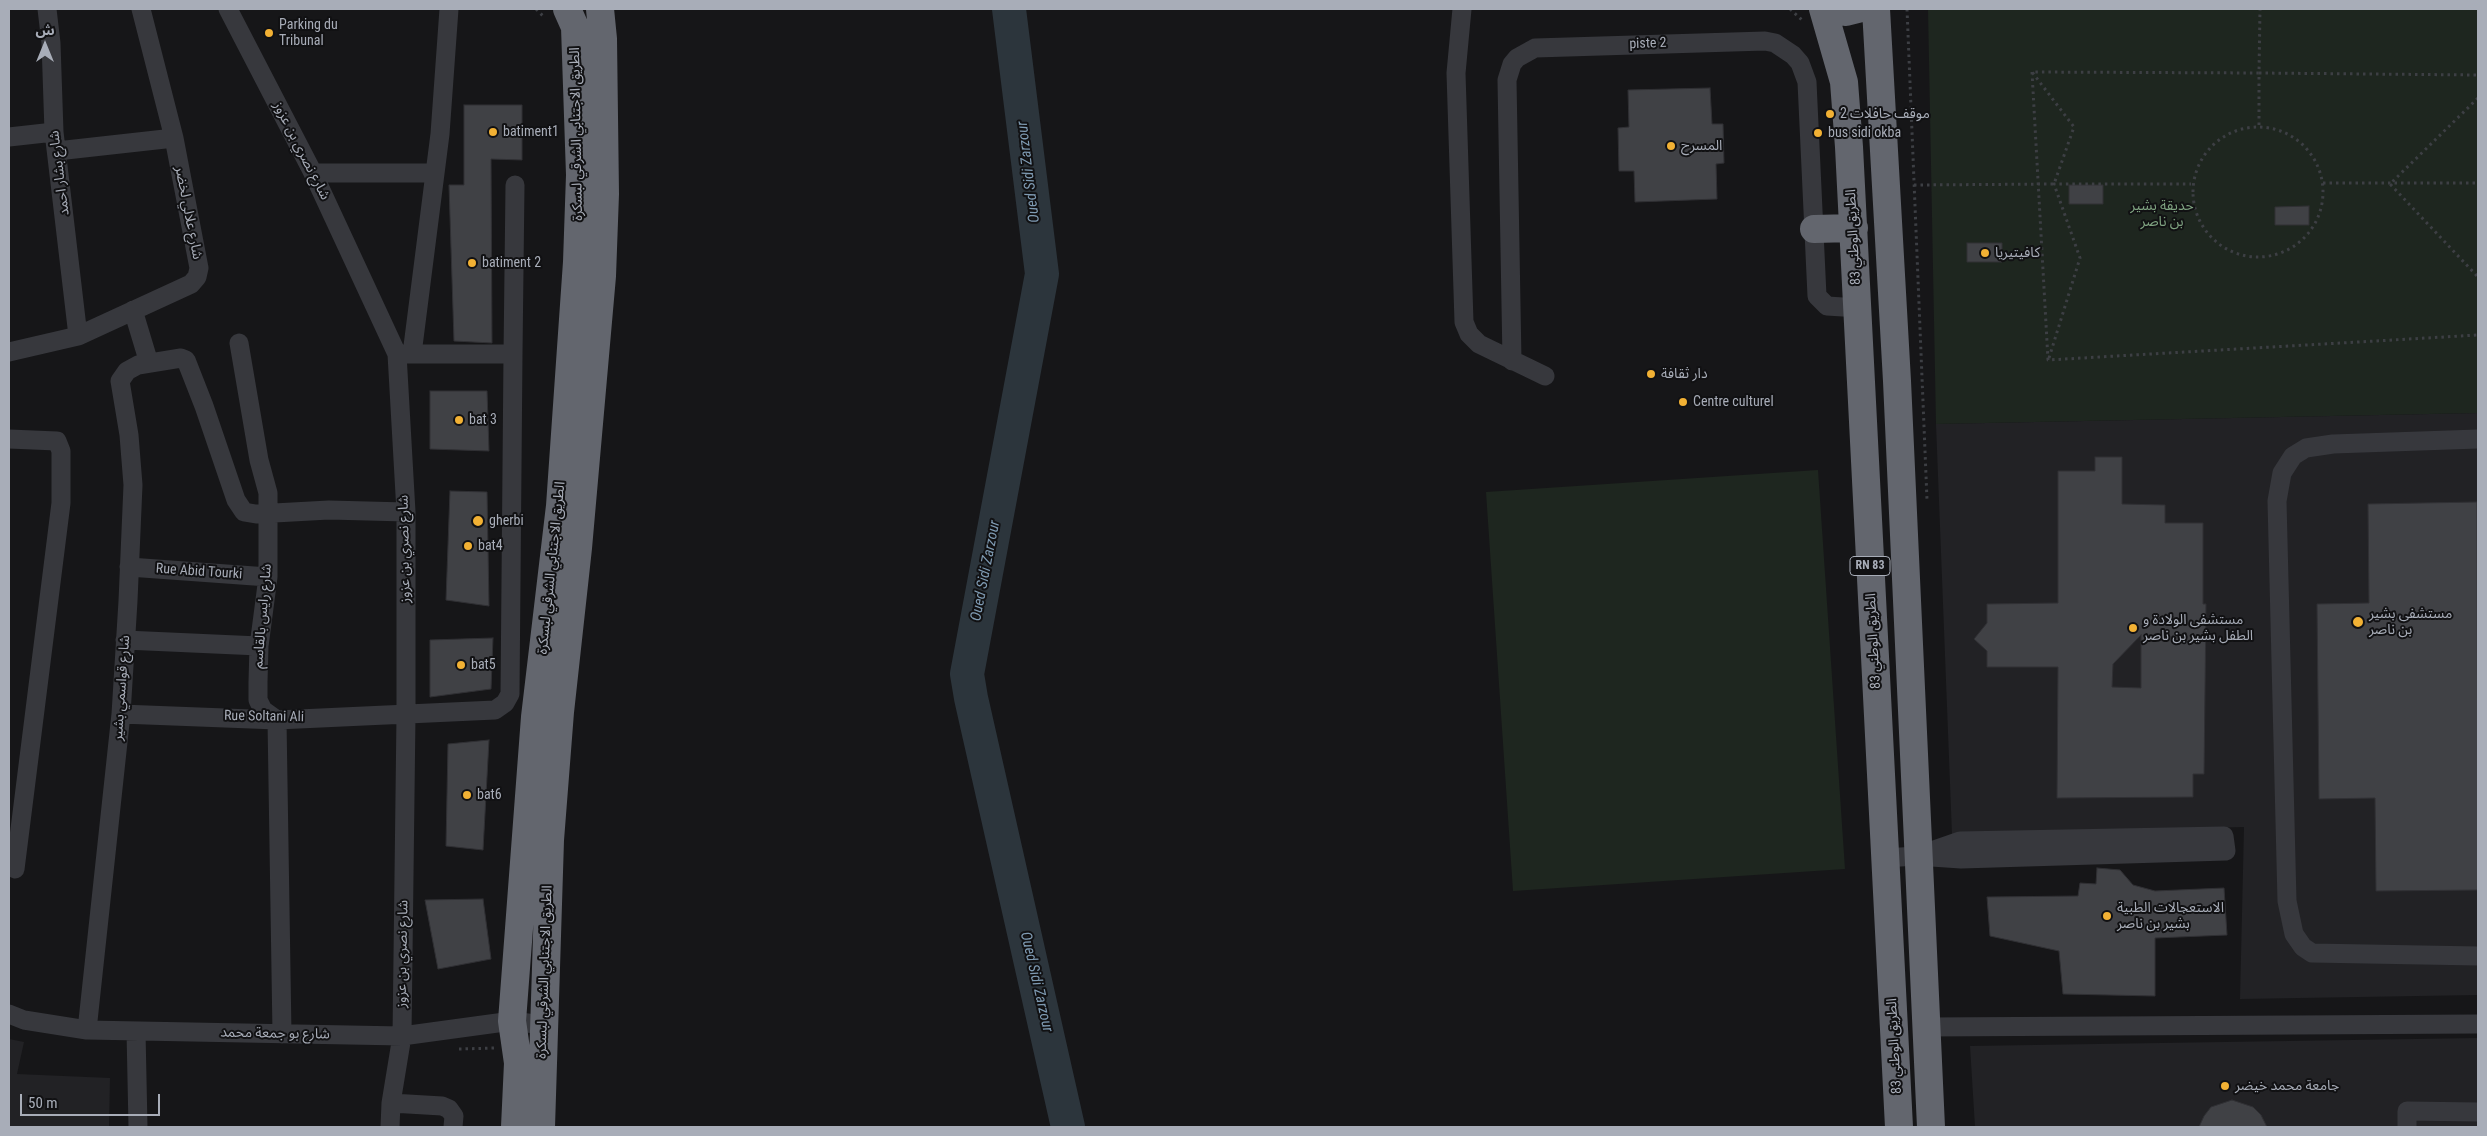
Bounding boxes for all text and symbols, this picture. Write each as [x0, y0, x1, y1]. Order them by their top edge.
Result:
place label: Parking du Tribunal [279, 17, 338, 49]
north arrow [20, 20, 70, 70]
text: ش [35, 22, 55, 38]
marker: Parking du Tribunal [263, 27, 275, 39]
street label: piste 2 [1629, 35, 1667, 53]
street label: الطريق الاجتنابي الشرقي لبسكرة [567, 47, 587, 221]
street label: شارع نصري بن عزوز [269, 99, 333, 203]
place label: موقف حافلات 2 [1840, 106, 1930, 122]
marker: موقف حافلات 2 [1824, 108, 1836, 120]
water label: Oued Sidi Zarzour [1014, 120, 1044, 224]
place label: batiment1 [503, 124, 559, 140]
place label: bus sidi okba [1828, 125, 1901, 141]
marker: batiment1 [487, 126, 499, 138]
marker: bus sidi okba [1812, 127, 1824, 139]
street label: شارع بشار احمد [46, 129, 74, 217]
place label: المسرح [1681, 138, 1722, 154]
marker: المسرح [1665, 140, 1677, 152]
street label: شارع علالي لخضر [171, 165, 205, 261]
street label: الطريق الوطني 83 [1843, 189, 1865, 285]
park label: حديقة بشير بن ناصر [2130, 198, 2194, 230]
place label: كافيتيريا [1995, 245, 2040, 261]
marker: كافيتيريا [1979, 247, 1991, 259]
place label: batiment 2 [482, 255, 541, 271]
marker: batiment 2 [466, 257, 478, 269]
place label: دار ثقافة [1661, 366, 1708, 382]
marker: دار ثقافة [1645, 368, 1657, 380]
place label: Centre culturel [1693, 394, 1774, 410]
marker: Centre culturel [1677, 396, 1689, 408]
place label: bat 3 [469, 412, 497, 428]
marker: bat 3 [453, 414, 465, 426]
street label: الطريق الاجتنابي الشرقي لبسكرة [535, 481, 569, 655]
street label: شارع نصري بن عزوز [396, 495, 414, 603]
place label: gherbi [489, 513, 524, 529]
marker: gherbi [471, 514, 485, 528]
water label: Oued Sidi Zarzour [967, 519, 1005, 623]
place label: bat4 [478, 538, 503, 554]
marker: bat4 [462, 540, 474, 552]
road number: RN 83 [1850, 556, 1890, 576]
street label: Rue Abid Tourki [155, 561, 243, 583]
street label: شارع رايس بالقاسم [250, 563, 276, 669]
street label: الطريق الوطني 83 [1863, 593, 1885, 689]
place label: مستشفى بشير بن ناصر [2369, 606, 2452, 638]
place label: مستشفى الولادة و الطفل بشير بن ناصر [2143, 612, 2253, 644]
marker: مستشفى بشير بن ناصر [2351, 615, 2365, 629]
marker: مستشفى الولادة و الطفل بشير بن ناصر [2127, 622, 2139, 634]
street label: شارع قواسمي بشير [110, 635, 134, 741]
place label: bat5 [471, 657, 496, 673]
marker: bat5 [455, 659, 467, 671]
street label: Rue Soltani Ali [224, 708, 304, 726]
place label: bat6 [477, 787, 502, 803]
marker: bat6 [461, 789, 473, 801]
street label: الطريق الاجتنابي الشرقي لبسكرة [534, 885, 556, 1059]
street label: شارع نصري بن عزوز [394, 900, 412, 1008]
place label: الاستعجالات الطبية بشير بن ناصر [2117, 900, 2224, 932]
marker: الاستعجالات الطبية بشير بن ناصر [2101, 910, 2113, 922]
water label: Oued Sidi Zarzour [1016, 930, 1056, 1034]
street label: الطريق الوطني 83 [1884, 998, 1906, 1094]
street label: شارع بو جمعة محمد [220, 1025, 330, 1043]
place label: جامعة محمد خيضر [2235, 1078, 2339, 1094]
marker: جامعة محمد خيضر [2219, 1080, 2231, 1092]
scale bar [22, 1084, 162, 1116]
text: 50 m [28, 1094, 58, 1112]

